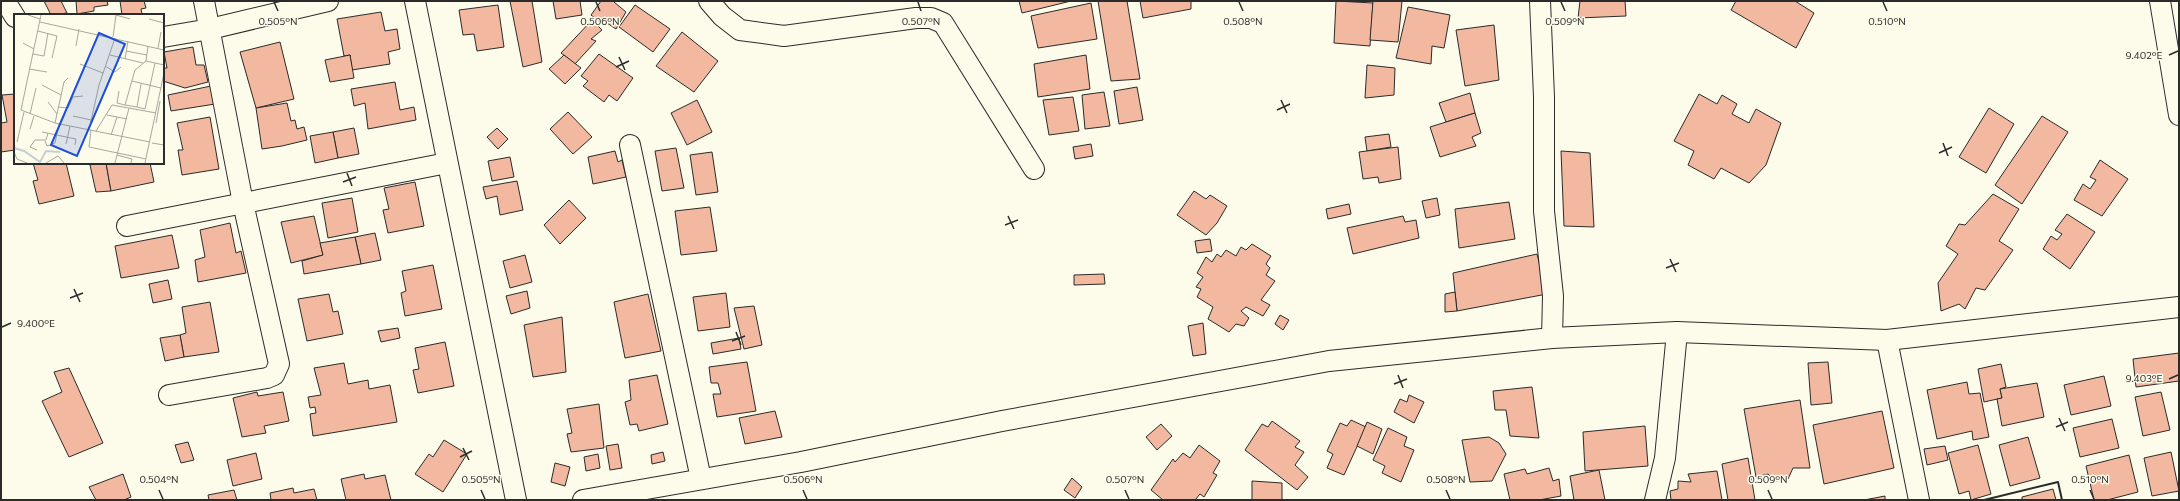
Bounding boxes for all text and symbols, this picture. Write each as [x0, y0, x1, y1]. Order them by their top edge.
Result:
inset map [14, 14, 164, 164]
text: 0.505°N [259, 15, 297, 27]
text: 0.506°N [580, 15, 620, 27]
text: 0.507°N [902, 15, 940, 27]
text: 0.508°N [1223, 15, 1263, 27]
text: 0.509°N [1545, 15, 1585, 27]
text: 0.510°N [1868, 15, 1906, 27]
text: 9.402°E [2126, 49, 2162, 61]
text: 9.400°E [17, 317, 55, 329]
text: 9.403°E [2126, 372, 2163, 384]
text: 0.504°N [139, 473, 179, 485]
text: 0.505°N [462, 473, 500, 485]
text: 0.506°N [783, 473, 823, 485]
text: 0.507°N [1106, 473, 1144, 485]
text: 0.508°N [1426, 473, 1466, 485]
text: 0.509°N [1748, 473, 1788, 485]
text: 0.510°N [2071, 473, 2109, 485]

